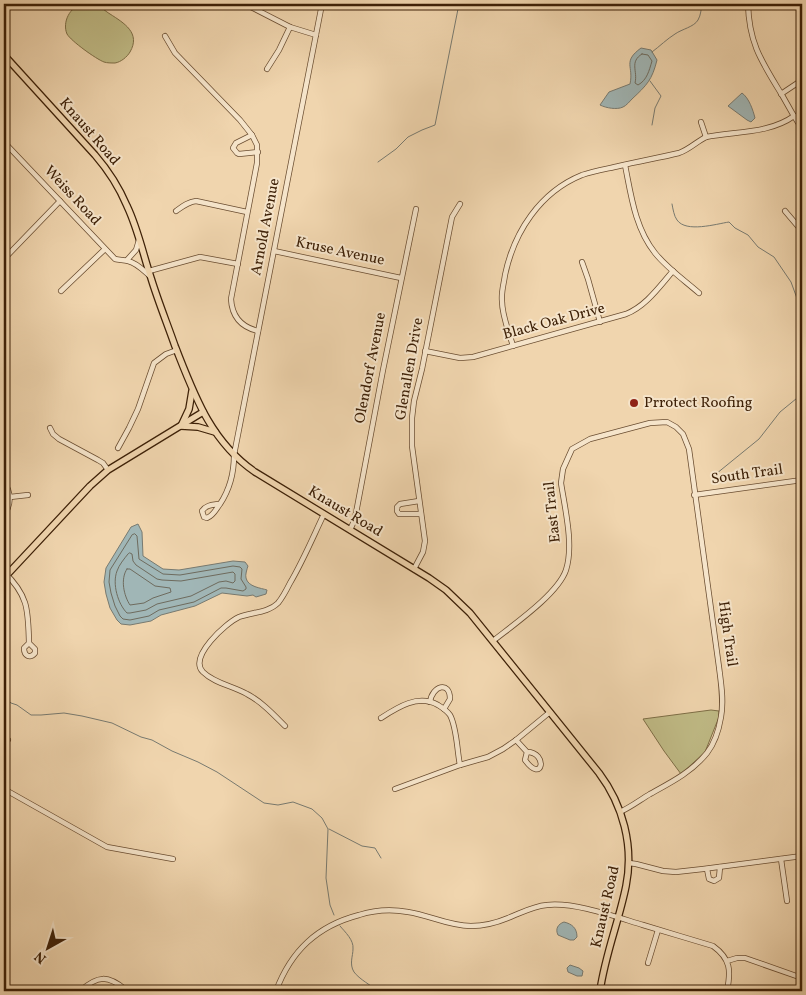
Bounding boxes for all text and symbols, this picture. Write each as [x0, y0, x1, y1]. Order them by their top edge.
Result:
street label: Knaust Road [54, 94, 124, 170]
street label: Weiss Road [39, 161, 105, 231]
street label: Arnold Avenue [246, 177, 286, 277]
street label: Kruse Avenue [294, 232, 386, 272]
street label: Black Oak Drive [501, 298, 607, 346]
street label: Olendorf Avenue [350, 311, 392, 425]
street label: Glenallen Drive [391, 316, 429, 422]
place label: Prrotect Roofing [644, 393, 753, 414]
marker: Prrotect Roofing [628, 397, 640, 409]
street label: South Trail [710, 460, 784, 490]
street label: East Trail [539, 480, 567, 544]
street label: Knaust Road [304, 481, 386, 543]
street label: High Trail [712, 600, 742, 668]
street label: Knaust Road [586, 864, 626, 950]
north arrow [22, 922, 72, 972]
text: N [31, 946, 51, 968]

